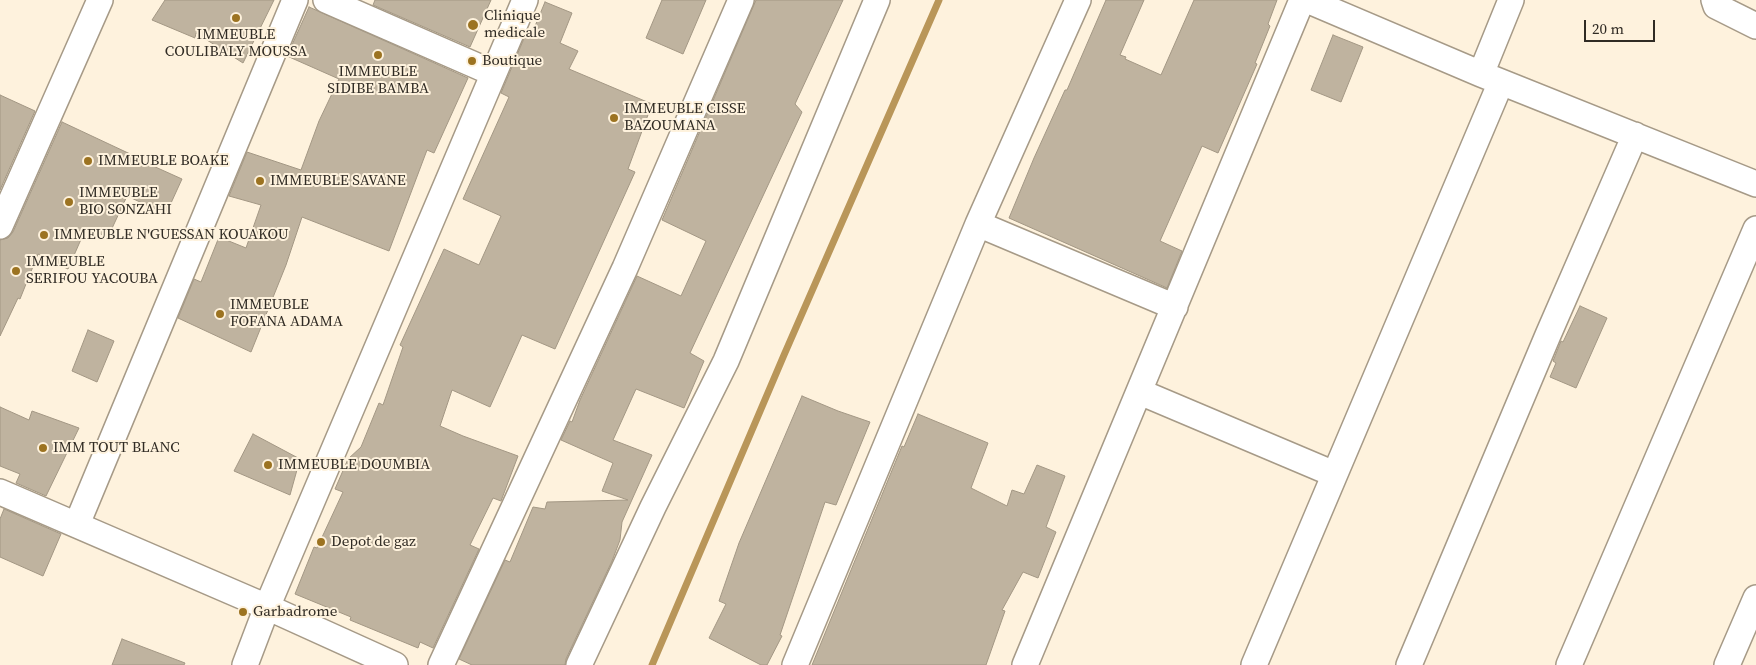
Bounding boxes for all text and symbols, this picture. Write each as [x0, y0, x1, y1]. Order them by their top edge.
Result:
place label: Clinique medicale [484, 7, 545, 42]
scale bar [1586, 10, 1657, 42]
marker: IMMEUBLE COULIBALY MOUSSA [230, 12, 242, 24]
marker: Clinique medicale [466, 18, 480, 32]
text: 20 m [1592, 18, 1624, 39]
place label: IMMEUBLE COULIBALY MOUSSA [165, 26, 307, 61]
marker: IMMEUBLE SIDIBE BAMBA [372, 49, 384, 61]
place label: Boutique [482, 52, 542, 70]
marker: Boutique [466, 55, 478, 67]
place label: IMMEUBLE SIDIBE BAMBA [327, 63, 429, 98]
place label: IMMEUBLE CISSE BAZOUMANA [624, 100, 745, 135]
marker: IMMEUBLE CISSE BAZOUMANA [608, 112, 620, 124]
place label: IMMEUBLE BOAKE [98, 152, 228, 170]
marker: IMMEUBLE BOAKE [82, 155, 94, 167]
place label: IMMEUBLE SAVANE [270, 172, 406, 190]
marker: IMMEUBLE SAVANE [254, 175, 266, 187]
place label: IMMEUBLE BIO SONZAHI [79, 184, 172, 219]
marker: IMMEUBLE BIO SONZAHI [63, 196, 75, 208]
place label: IMMEUBLE N'GUESSAN KOUAKOU [54, 226, 289, 244]
marker: IMMEUBLE N'GUESSAN KOUAKOU [38, 229, 50, 241]
place label: IMMEUBLE SERIFOU YACOUBA [26, 253, 158, 288]
marker: IMMEUBLE SERIFOU YACOUBA [10, 265, 22, 277]
place label: IMMEUBLE FOFANA ADAMA [230, 296, 343, 331]
marker: IMMEUBLE FOFANA ADAMA [214, 308, 226, 320]
place label: IMM TOUT BLANC [53, 439, 180, 457]
marker: IMM TOUT BLANC [37, 442, 49, 454]
place label: IMMEUBLE DOUMBIA [278, 456, 430, 474]
marker: IMMEUBLE DOUMBIA [262, 459, 274, 471]
place label: Depot de gaz [331, 533, 416, 551]
marker: Depot de gaz [315, 536, 327, 548]
place label: Garbadrome [253, 603, 337, 621]
marker: Garbadrome [237, 606, 249, 618]

